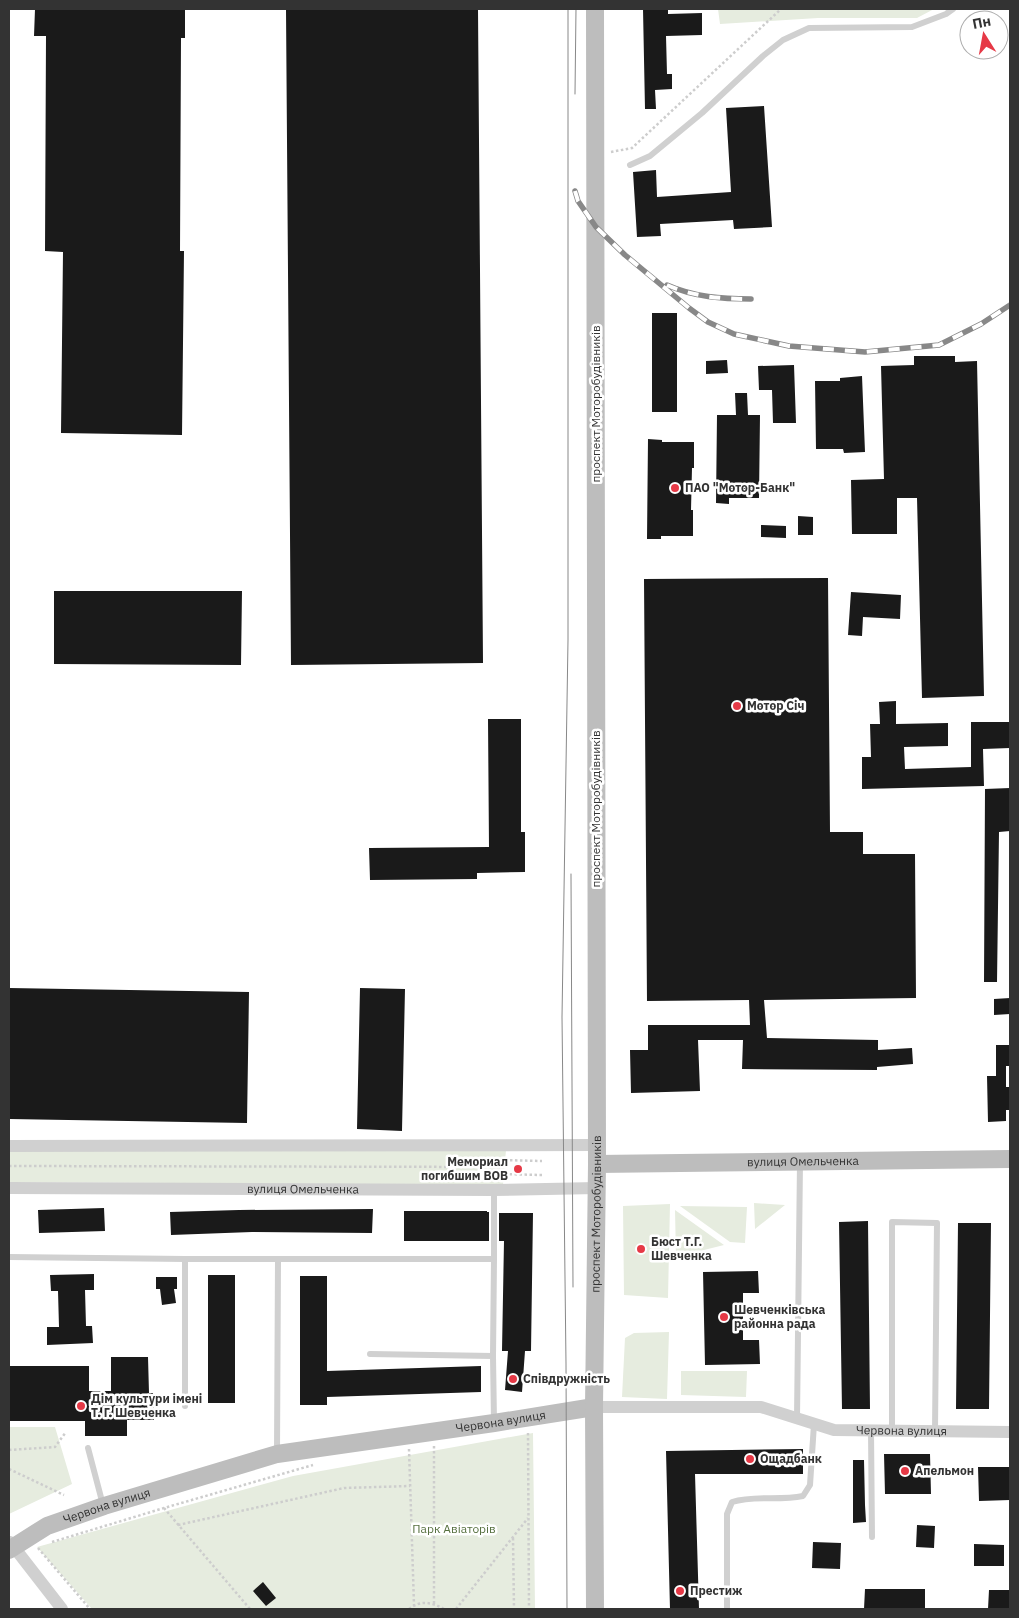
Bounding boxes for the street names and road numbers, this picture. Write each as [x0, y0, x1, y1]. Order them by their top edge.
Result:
street label: проспект Моторобудівників [588, 325, 603, 483]
street label: проспект Моторобудівників [588, 730, 603, 888]
street label: проспект Моторобудівників [587, 1135, 604, 1293]
street label: вулиця Омельченка [747, 1153, 860, 1169]
street label: вулиця Омельченка [247, 1181, 360, 1196]
street label: Червона вулиця [455, 1407, 547, 1435]
street label: Червона вулиця [856, 1422, 947, 1438]
street label: Червона вулиця [61, 1484, 152, 1527]

